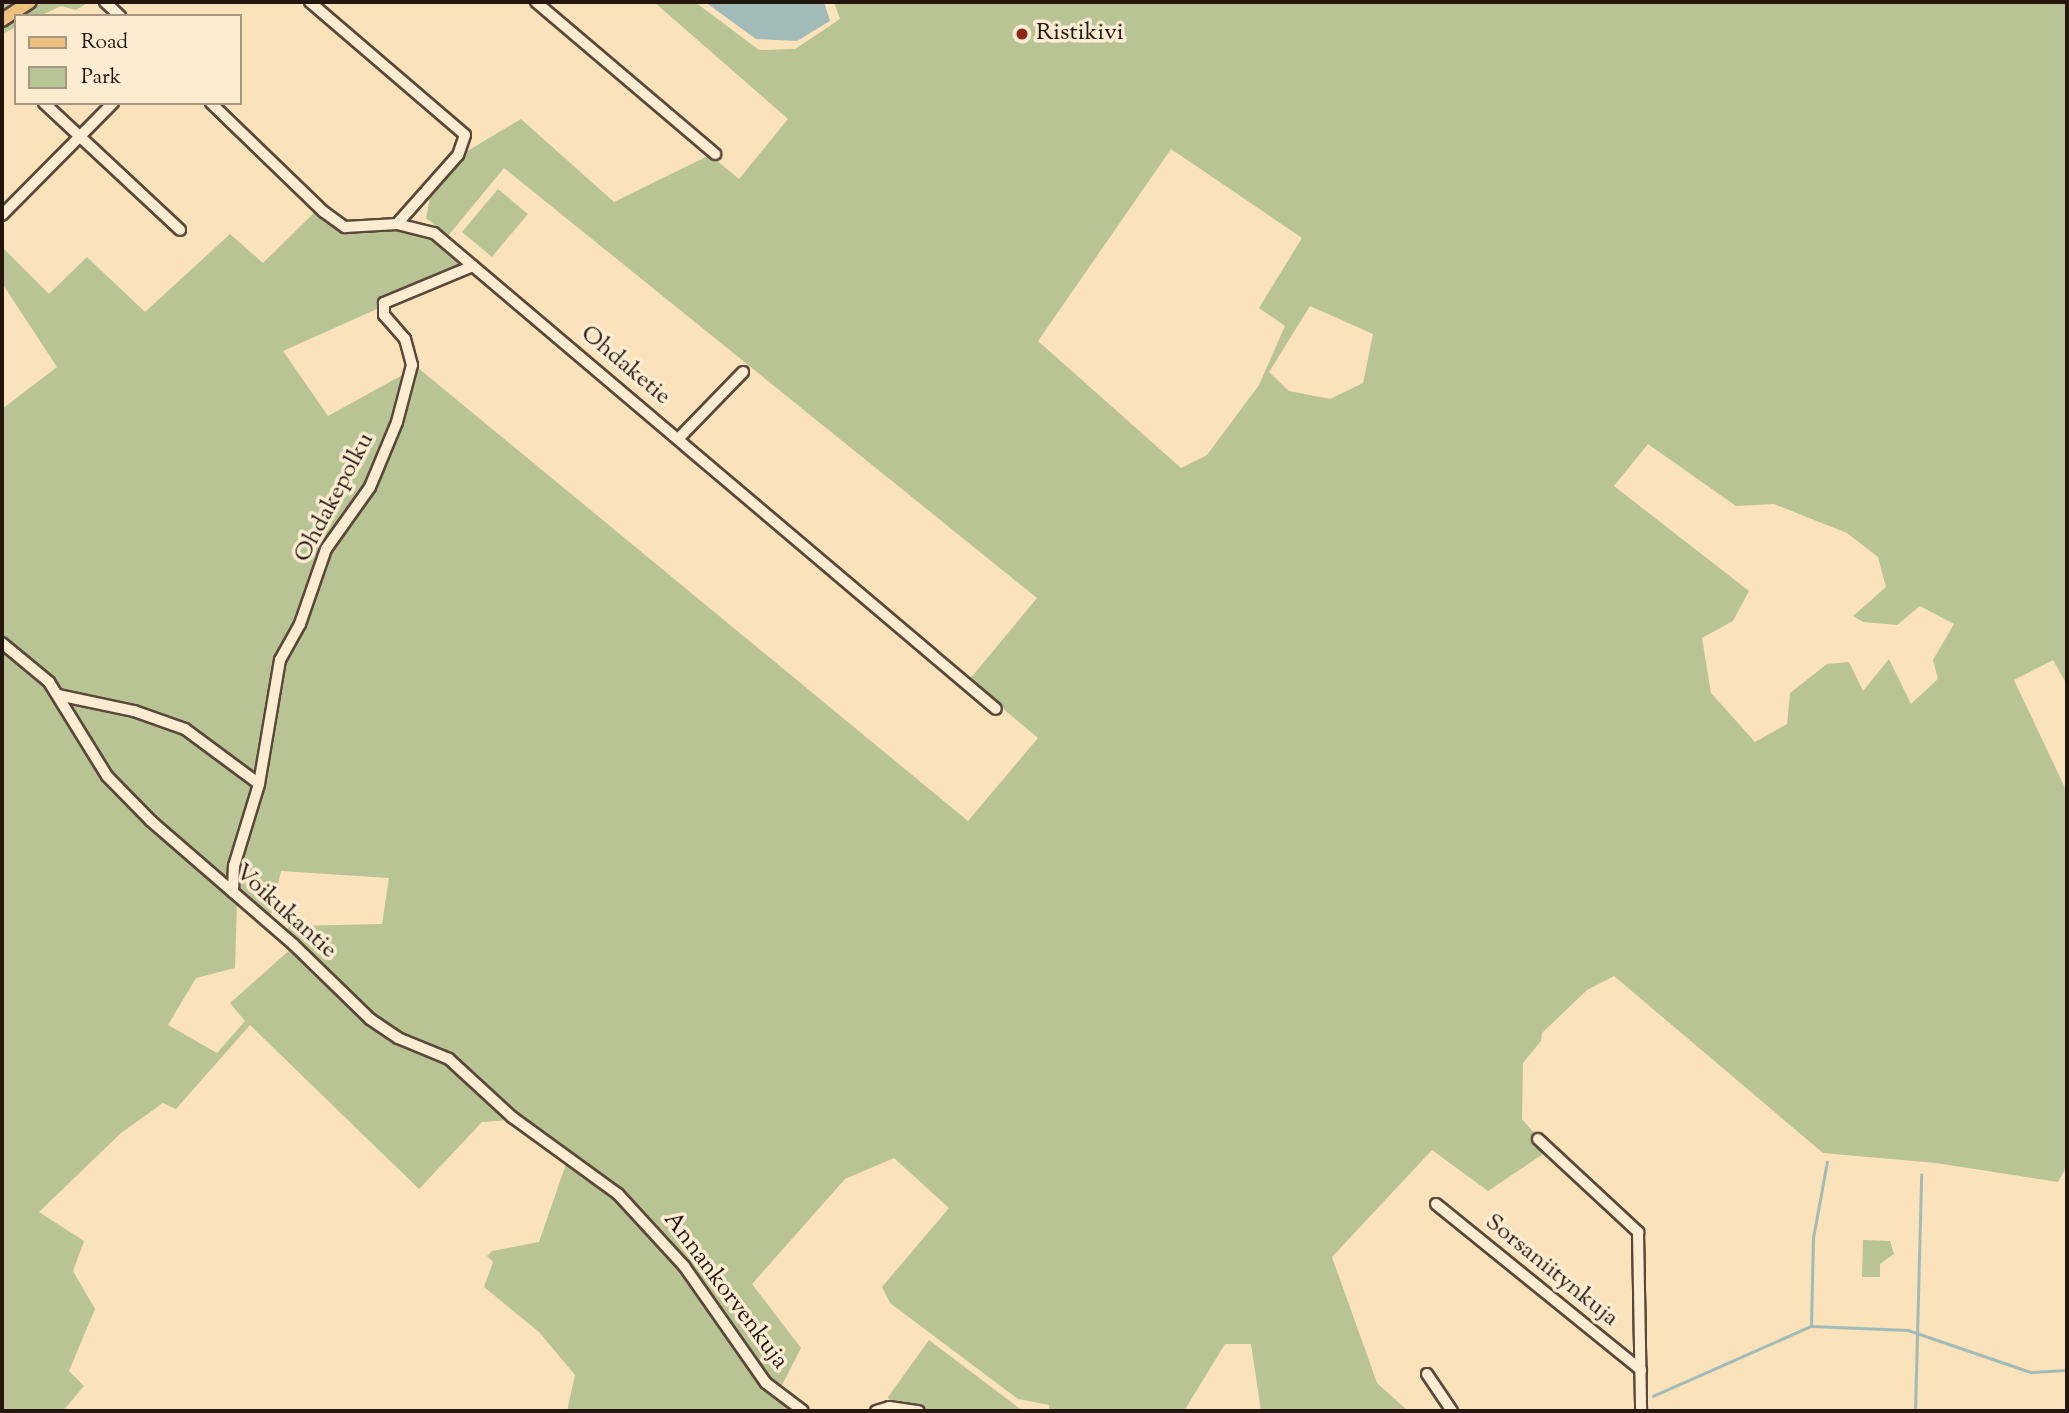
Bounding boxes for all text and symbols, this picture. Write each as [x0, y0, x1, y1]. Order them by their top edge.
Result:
legend [14, 14, 242, 105]
place label: Ristikivi [1036, 20, 1124, 48]
marker: Ristikivi [1014, 26, 1030, 42]
text: Road [81, 28, 128, 58]
text: Park [81, 63, 121, 93]
street label: Ohdaketie [574, 320, 676, 412]
street label: Ohdakepolku [289, 428, 381, 568]
street label: Voikukantie [228, 859, 342, 965]
street label: Annankorvenkuja [657, 1207, 793, 1375]
street label: Sorsaniitynkuja [1479, 1208, 1623, 1334]

